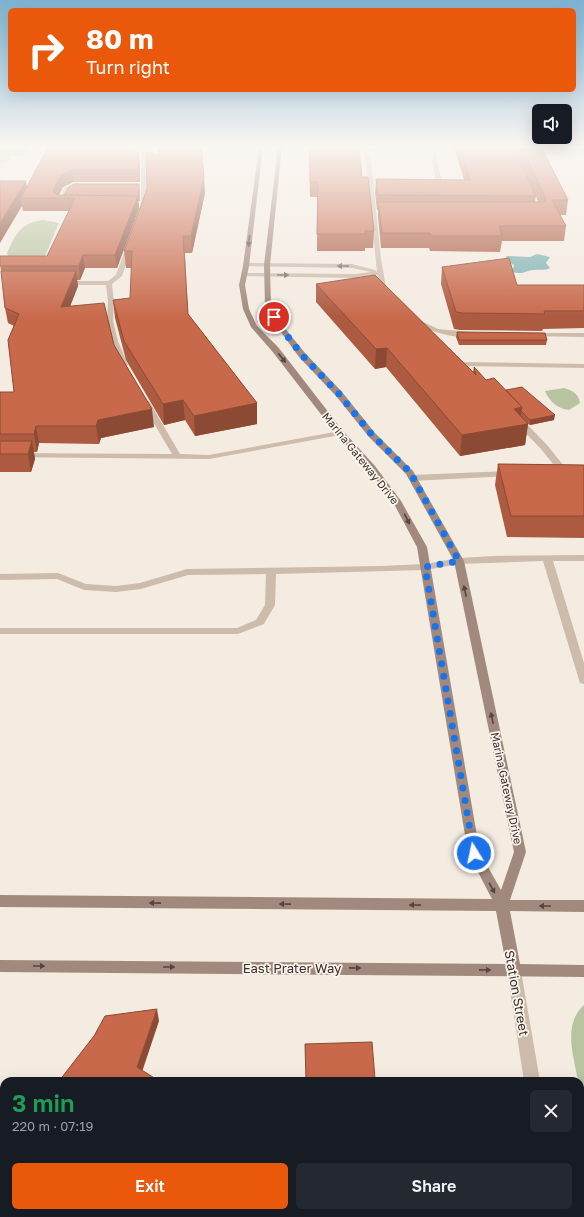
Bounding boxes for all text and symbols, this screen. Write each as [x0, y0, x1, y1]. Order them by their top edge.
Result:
text: 80 m [86, 22, 154, 55]
icon: right [20, 24, 72, 76]
text: Turn right [86, 56, 170, 78]
map controls [532, 104, 572, 144]
button: sound [532, 104, 572, 144]
one-way arrow [246, 235, 252, 248]
one-way arrow [336, 263, 349, 269]
one-way arrow [277, 272, 290, 278]
pin [257, 300, 291, 334]
icon: arrive [263, 306, 285, 328]
one-way arrow [278, 353, 286, 363]
street label: Marina Gateway Drive [320, 410, 402, 506]
one-way arrow [403, 513, 410, 525]
one-way arrow [462, 585, 468, 597]
one-way arrow [489, 712, 495, 725]
street label: Marina Gateway Drive [489, 731, 525, 845]
position arrow [453, 832, 495, 874]
one-way arrow [489, 882, 495, 894]
one-way arrow [148, 900, 161, 906]
one-way arrow [278, 901, 291, 907]
one-way arrow [408, 902, 421, 908]
one-way arrow [538, 903, 551, 909]
street label: Station Street [502, 949, 532, 1037]
street label: East Prater Way [243, 960, 342, 976]
one-way arrow [33, 963, 46, 969]
one-way arrow [163, 964, 176, 970]
one-way arrow [349, 965, 362, 971]
one-way arrow [479, 967, 492, 973]
text: 3 min [12, 1088, 75, 1117]
button: close [530, 1090, 572, 1132]
text: 220 m · 07:19 [12, 1118, 93, 1134]
button: Exit [12, 1163, 288, 1209]
button: Share [296, 1163, 572, 1209]

